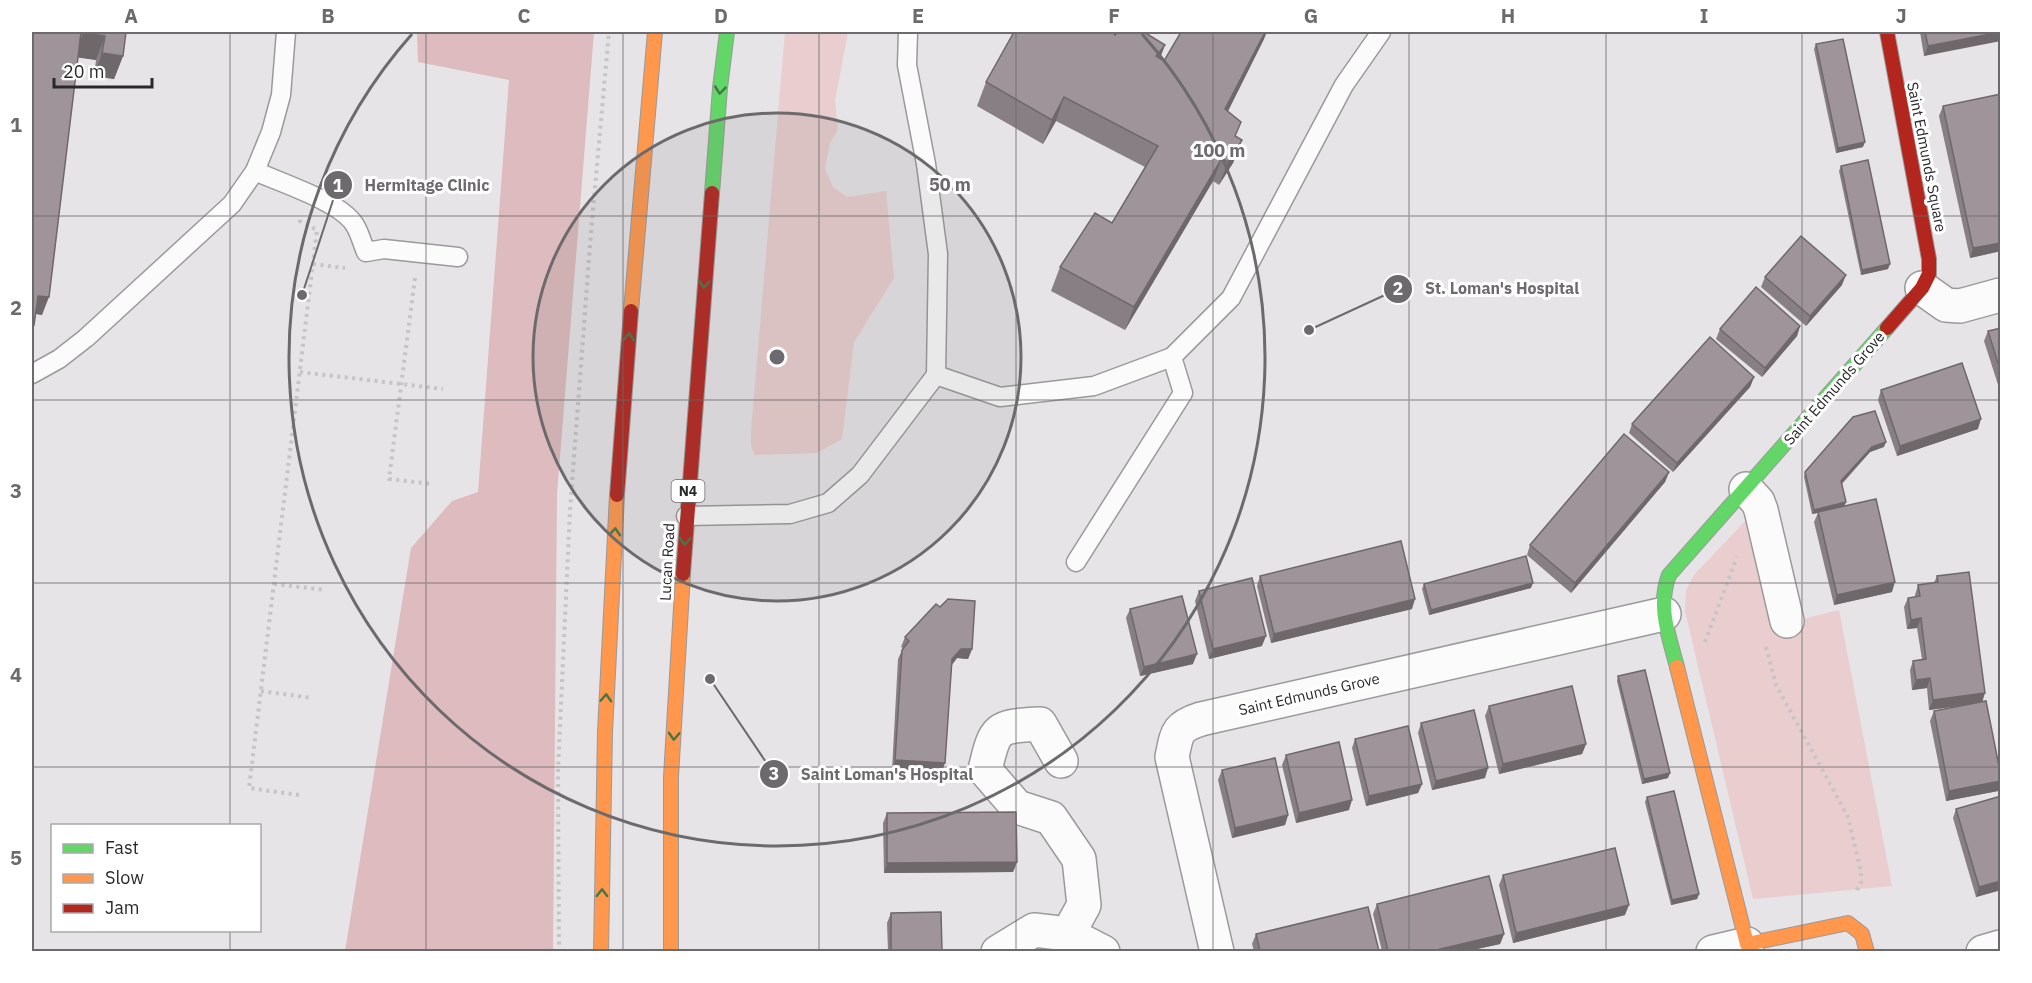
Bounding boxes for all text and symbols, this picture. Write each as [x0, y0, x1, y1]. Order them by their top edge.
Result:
text: A [124, 2, 138, 29]
text: B [321, 2, 335, 29]
text: C [517, 2, 531, 29]
text: D [714, 2, 728, 29]
text: E [912, 2, 924, 29]
text: F [1108, 2, 1120, 29]
text: G [1304, 2, 1318, 29]
text: H [1501, 2, 1515, 29]
text: I [1700, 2, 1708, 29]
text: J [1895, 2, 1907, 29]
scale bar [54, 51, 152, 89]
text: 20 m [63, 60, 105, 83]
street label: Saint Edmunds Square [1903, 80, 1951, 234]
one-way arrow [714, 85, 727, 94]
text: 1 [10, 111, 22, 138]
text: 100 m [1193, 139, 1245, 162]
callout: Hermitage Clinic [323, 168, 502, 202]
text: 50 m [929, 173, 971, 196]
text: 1 [333, 174, 344, 197]
text: Hermitage Clinic [365, 175, 489, 195]
callout: St. Loman's Hospital [1383, 272, 1591, 306]
text: 2 [1393, 277, 1403, 300]
text: St. Loman's Hospital [1425, 278, 1579, 298]
one-way arrow [698, 279, 711, 288]
text: 2 [10, 294, 22, 321]
street label: Saint Edmunds Grove [1779, 327, 1889, 449]
one-way arrow [622, 333, 635, 342]
centre of rings [767, 347, 787, 367]
text: 3 [10, 477, 22, 504]
road number: N4 [672, 480, 704, 502]
street label: Lucan Road [655, 523, 679, 601]
one-way arrow [608, 527, 621, 536]
one-way arrow [678, 537, 691, 546]
text: 4 [10, 661, 22, 688]
street label: Saint Edmunds Grove [1237, 669, 1381, 719]
one-way arrow [600, 694, 613, 703]
one-way arrow [667, 731, 680, 740]
callout: Saint Loman's Hospital [759, 757, 985, 791]
text: 3 [769, 762, 779, 785]
text: Saint Loman's Hospital [801, 764, 973, 784]
legend [51, 824, 261, 932]
text: Fast [105, 836, 139, 859]
text: 5 [10, 844, 22, 871]
text: Slow [105, 866, 144, 889]
one-way arrow [595, 889, 608, 898]
text: Jam [105, 896, 140, 919]

